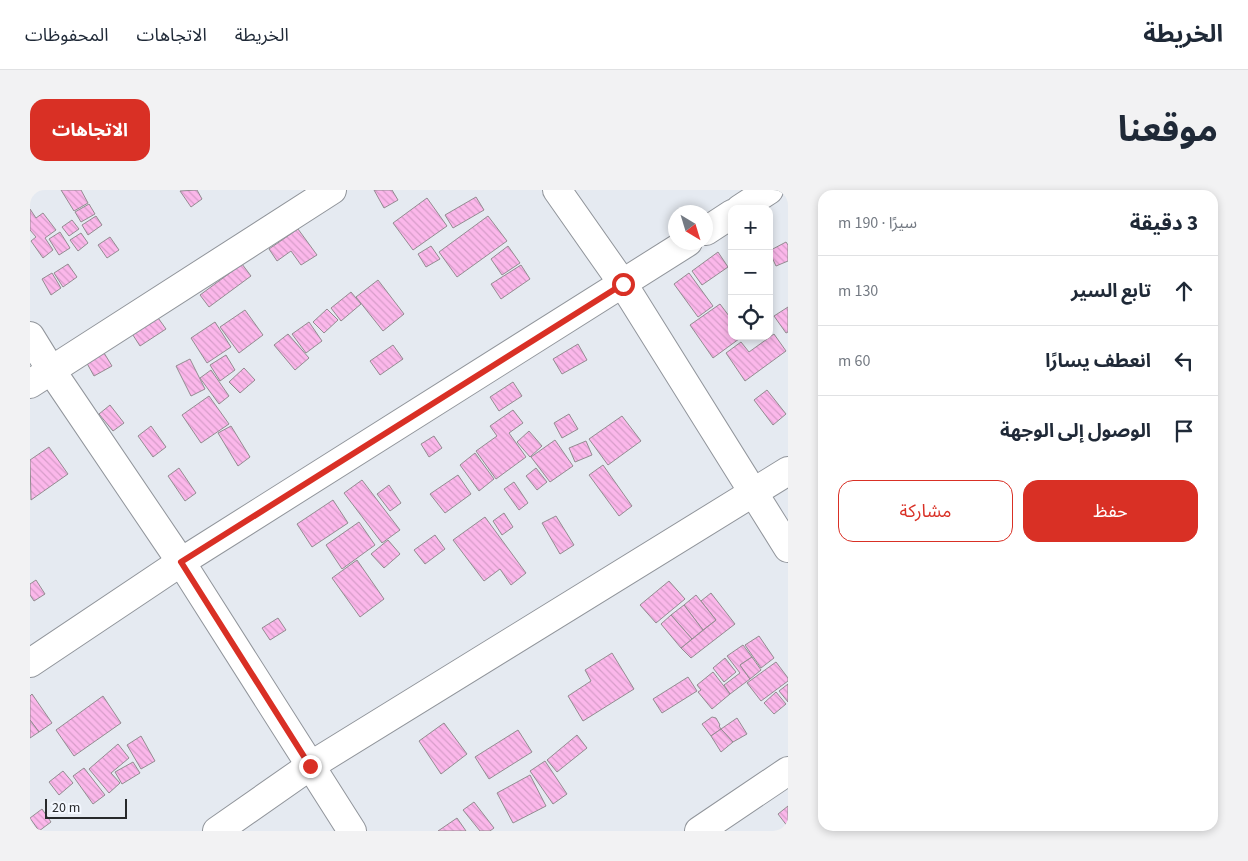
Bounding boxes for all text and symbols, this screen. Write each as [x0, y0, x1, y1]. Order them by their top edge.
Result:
text: الخريطة [1143, 17, 1223, 52]
text: المحفوظات [25, 23, 109, 48]
text: الاتجاهات [137, 23, 207, 48]
text: الخريطة [235, 23, 289, 48]
button: الاتجاهات [30, 99, 150, 161]
text: موقعنا [1118, 105, 1218, 155]
north arrow [668, 205, 713, 250]
map controls [728, 205, 773, 340]
button: + [728, 205, 773, 250]
text: 3 دقيقة [1130, 208, 1198, 238]
text: سيرًا · 190 m [838, 212, 917, 234]
button: − [728, 250, 773, 295]
route start [612, 273, 635, 296]
icon: ahead [1170, 277, 1198, 305]
text: تابع السير [1071, 278, 1151, 305]
text: 130 m [838, 280, 878, 302]
button: locate [728, 295, 773, 340]
icon: left [1170, 347, 1198, 375]
text: انعطف يسارًا [1045, 348, 1151, 375]
text: 60 m [838, 350, 870, 372]
icon: arrive [1170, 417, 1198, 445]
text: الوصول إلى الوجهة [1000, 418, 1151, 445]
button: مشاركة [838, 480, 1013, 542]
button: حفظ [1023, 480, 1198, 542]
route end [299, 755, 322, 778]
scale bar [45, 796, 128, 819]
text: 20 m [52, 798, 80, 818]

